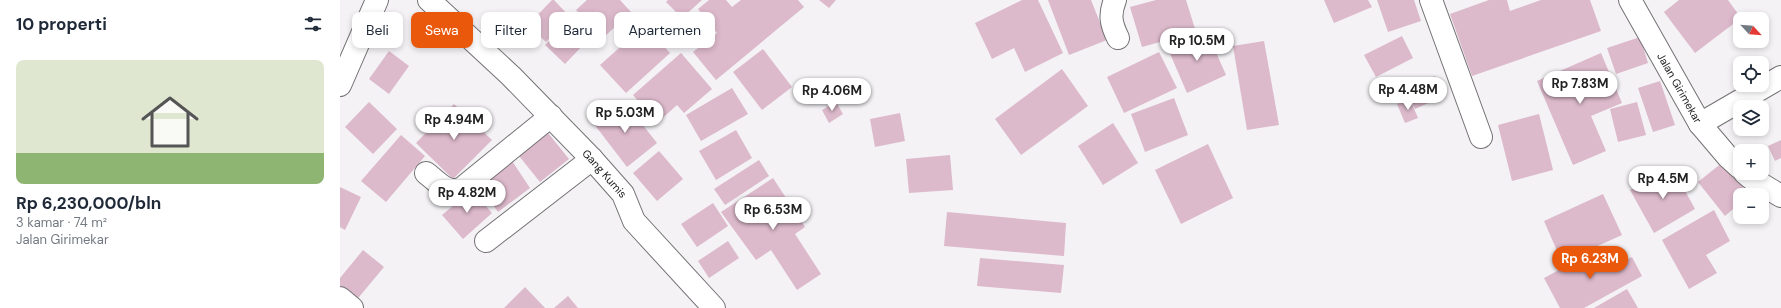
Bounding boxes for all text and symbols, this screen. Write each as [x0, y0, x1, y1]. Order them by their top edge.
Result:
chip: Beli [352, 12, 403, 48]
chip: Sewa [411, 12, 473, 48]
chip: Filter [481, 12, 541, 48]
chip: Baru [549, 12, 606, 48]
chip: Apartemen [614, 12, 715, 48]
north arrow [1733, 12, 1769, 48]
map controls [1733, 12, 1769, 224]
text: 10 properti [16, 13, 107, 35]
icon: filters [302, 13, 324, 35]
pin: Rp 10.5M [1156, 28, 1238, 62]
text: Rp 10.5M [1169, 32, 1225, 49]
street label: Jalan Girimekar [1654, 50, 1705, 126]
button: locate [1733, 56, 1769, 92]
pin: Rp 7.83M [1539, 71, 1621, 105]
text: Rp 7.83M [1552, 75, 1608, 92]
pin: Rp 4.48M [1367, 77, 1449, 111]
pin: Rp 4.06M [791, 78, 873, 112]
text: Rp 4.48M [1378, 81, 1438, 98]
text: Rp 4.06M [802, 82, 862, 99]
icon: home [134, 86, 206, 158]
pin: Rp 5.03M [584, 100, 666, 134]
button: layers [1733, 100, 1769, 136]
text: Rp 5.03M [595, 104, 655, 121]
pin: Rp 4.94M [413, 107, 495, 141]
text: Rp 4.94M [424, 111, 484, 128]
button: + [1733, 144, 1769, 180]
street label: Gang Kumis [579, 146, 630, 201]
pin: Rp 4.5M [1626, 166, 1700, 200]
text: Rp 4.5M [1637, 170, 1689, 187]
pin: Rp 4.82M [426, 180, 508, 214]
text: Rp 4.82M [438, 184, 496, 201]
button: − [1733, 188, 1769, 224]
text: Rp 6,230,000/bln [16, 192, 161, 214]
pin: Rp 6.53M [732, 197, 814, 231]
text: Rp 6.53M [744, 201, 802, 218]
text: 3 kamar · 74 m² [16, 214, 107, 231]
text: Jalan Girimekar [16, 231, 109, 248]
pin: Rp 6.23M [1549, 246, 1631, 280]
text: Rp 6.23M [1561, 250, 1619, 267]

